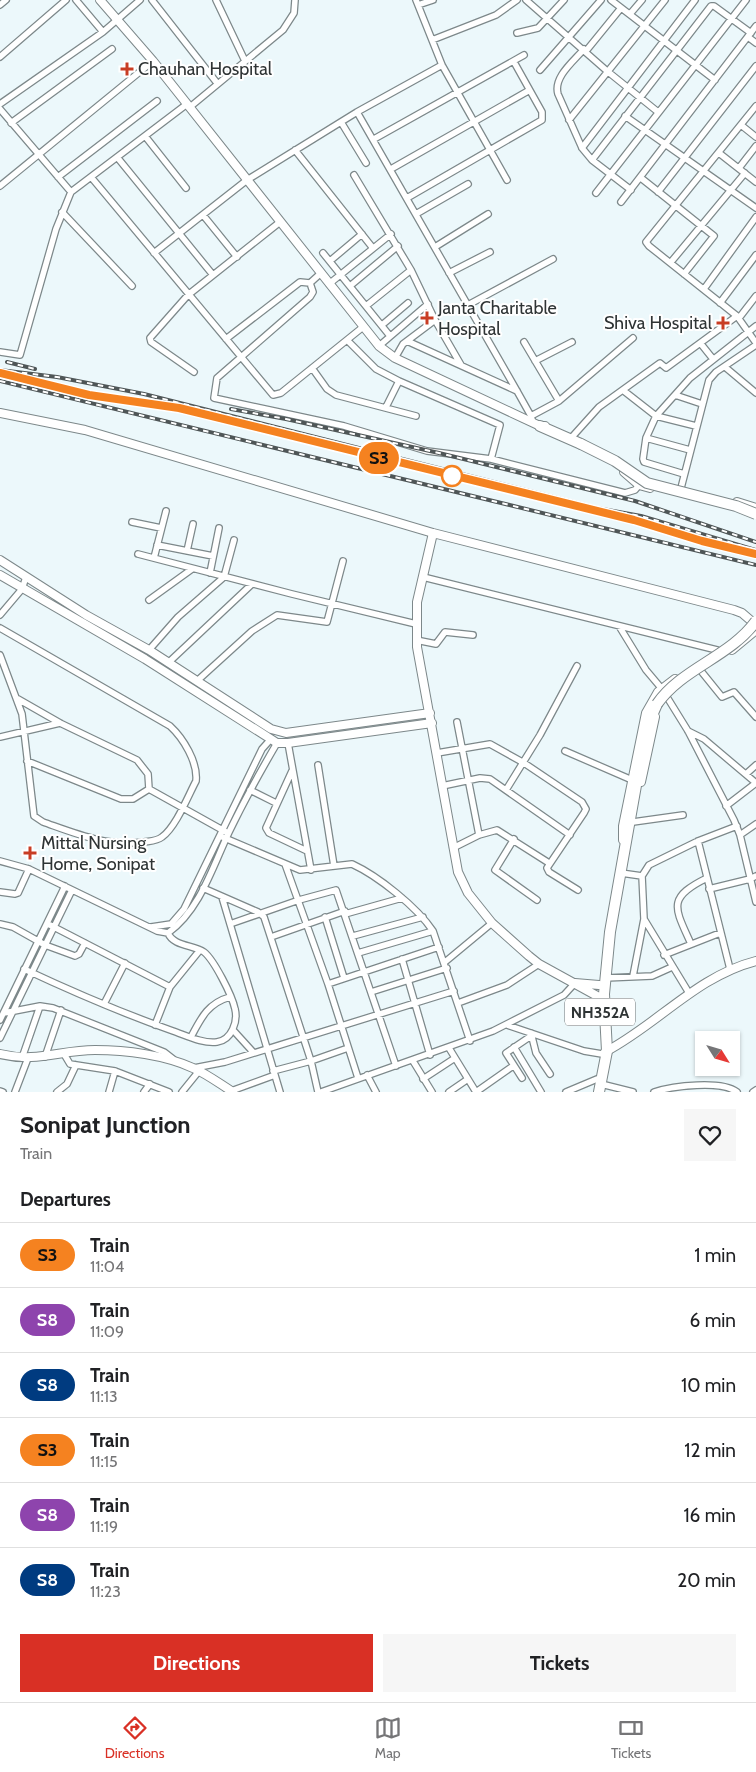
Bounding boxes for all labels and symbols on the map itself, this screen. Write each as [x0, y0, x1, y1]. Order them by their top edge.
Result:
place label: Chauhan Hospital [138, 58, 273, 80]
marker: Chauhan Hospital [120, 62, 134, 76]
place label: Janta Charitable Hospital [437, 297, 557, 340]
marker: Janta Charitable Hospital [420, 311, 434, 325]
place label: Shiva Hospital [604, 312, 713, 334]
marker: Shiva Hospital [716, 316, 730, 330]
line badge: S3 [356, 442, 402, 474]
unlabelled marker [441, 465, 463, 487]
place label: Mittal Nursing Home, Sonipat [41, 832, 155, 875]
marker: Mittal Nursing Home, Sonipat [23, 846, 37, 860]
road number: NH352A [565, 999, 635, 1026]
north arrow [695, 1031, 740, 1076]

